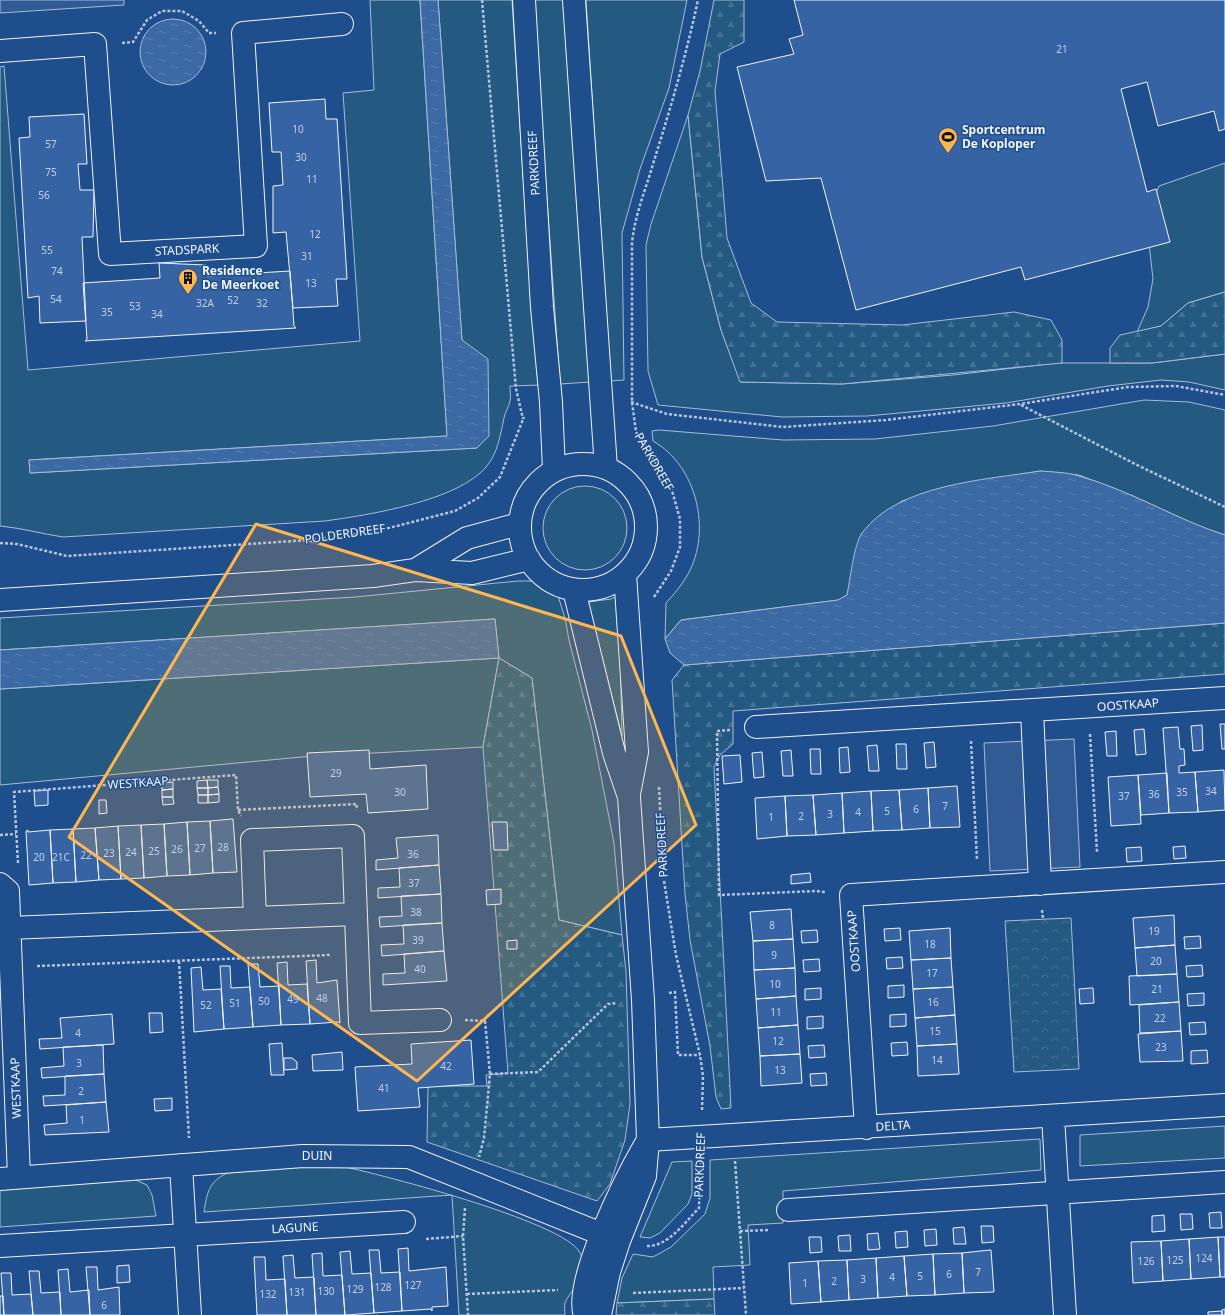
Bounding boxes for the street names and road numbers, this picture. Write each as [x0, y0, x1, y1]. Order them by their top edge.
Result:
street label: PARKDREEF [523, 130, 544, 196]
street label: STADSPARK [154, 239, 220, 260]
street label: PARKDREEF [631, 429, 678, 494]
street label: POLDERDREEF [303, 519, 387, 548]
street label: OOSTKAAP [1096, 694, 1159, 715]
street label: WESTKAAP [107, 772, 169, 793]
street label: PARKDREEF [651, 812, 672, 878]
street label: OOSTKAAP [843, 910, 864, 973]
street label: WESTKAAP [6, 1057, 25, 1119]
street label: DELTA [875, 1116, 911, 1135]
street label: PARKDREEF [690, 1132, 709, 1198]
street label: DUIN [302, 1147, 332, 1164]
street label: LAGUNE [271, 1218, 319, 1237]

